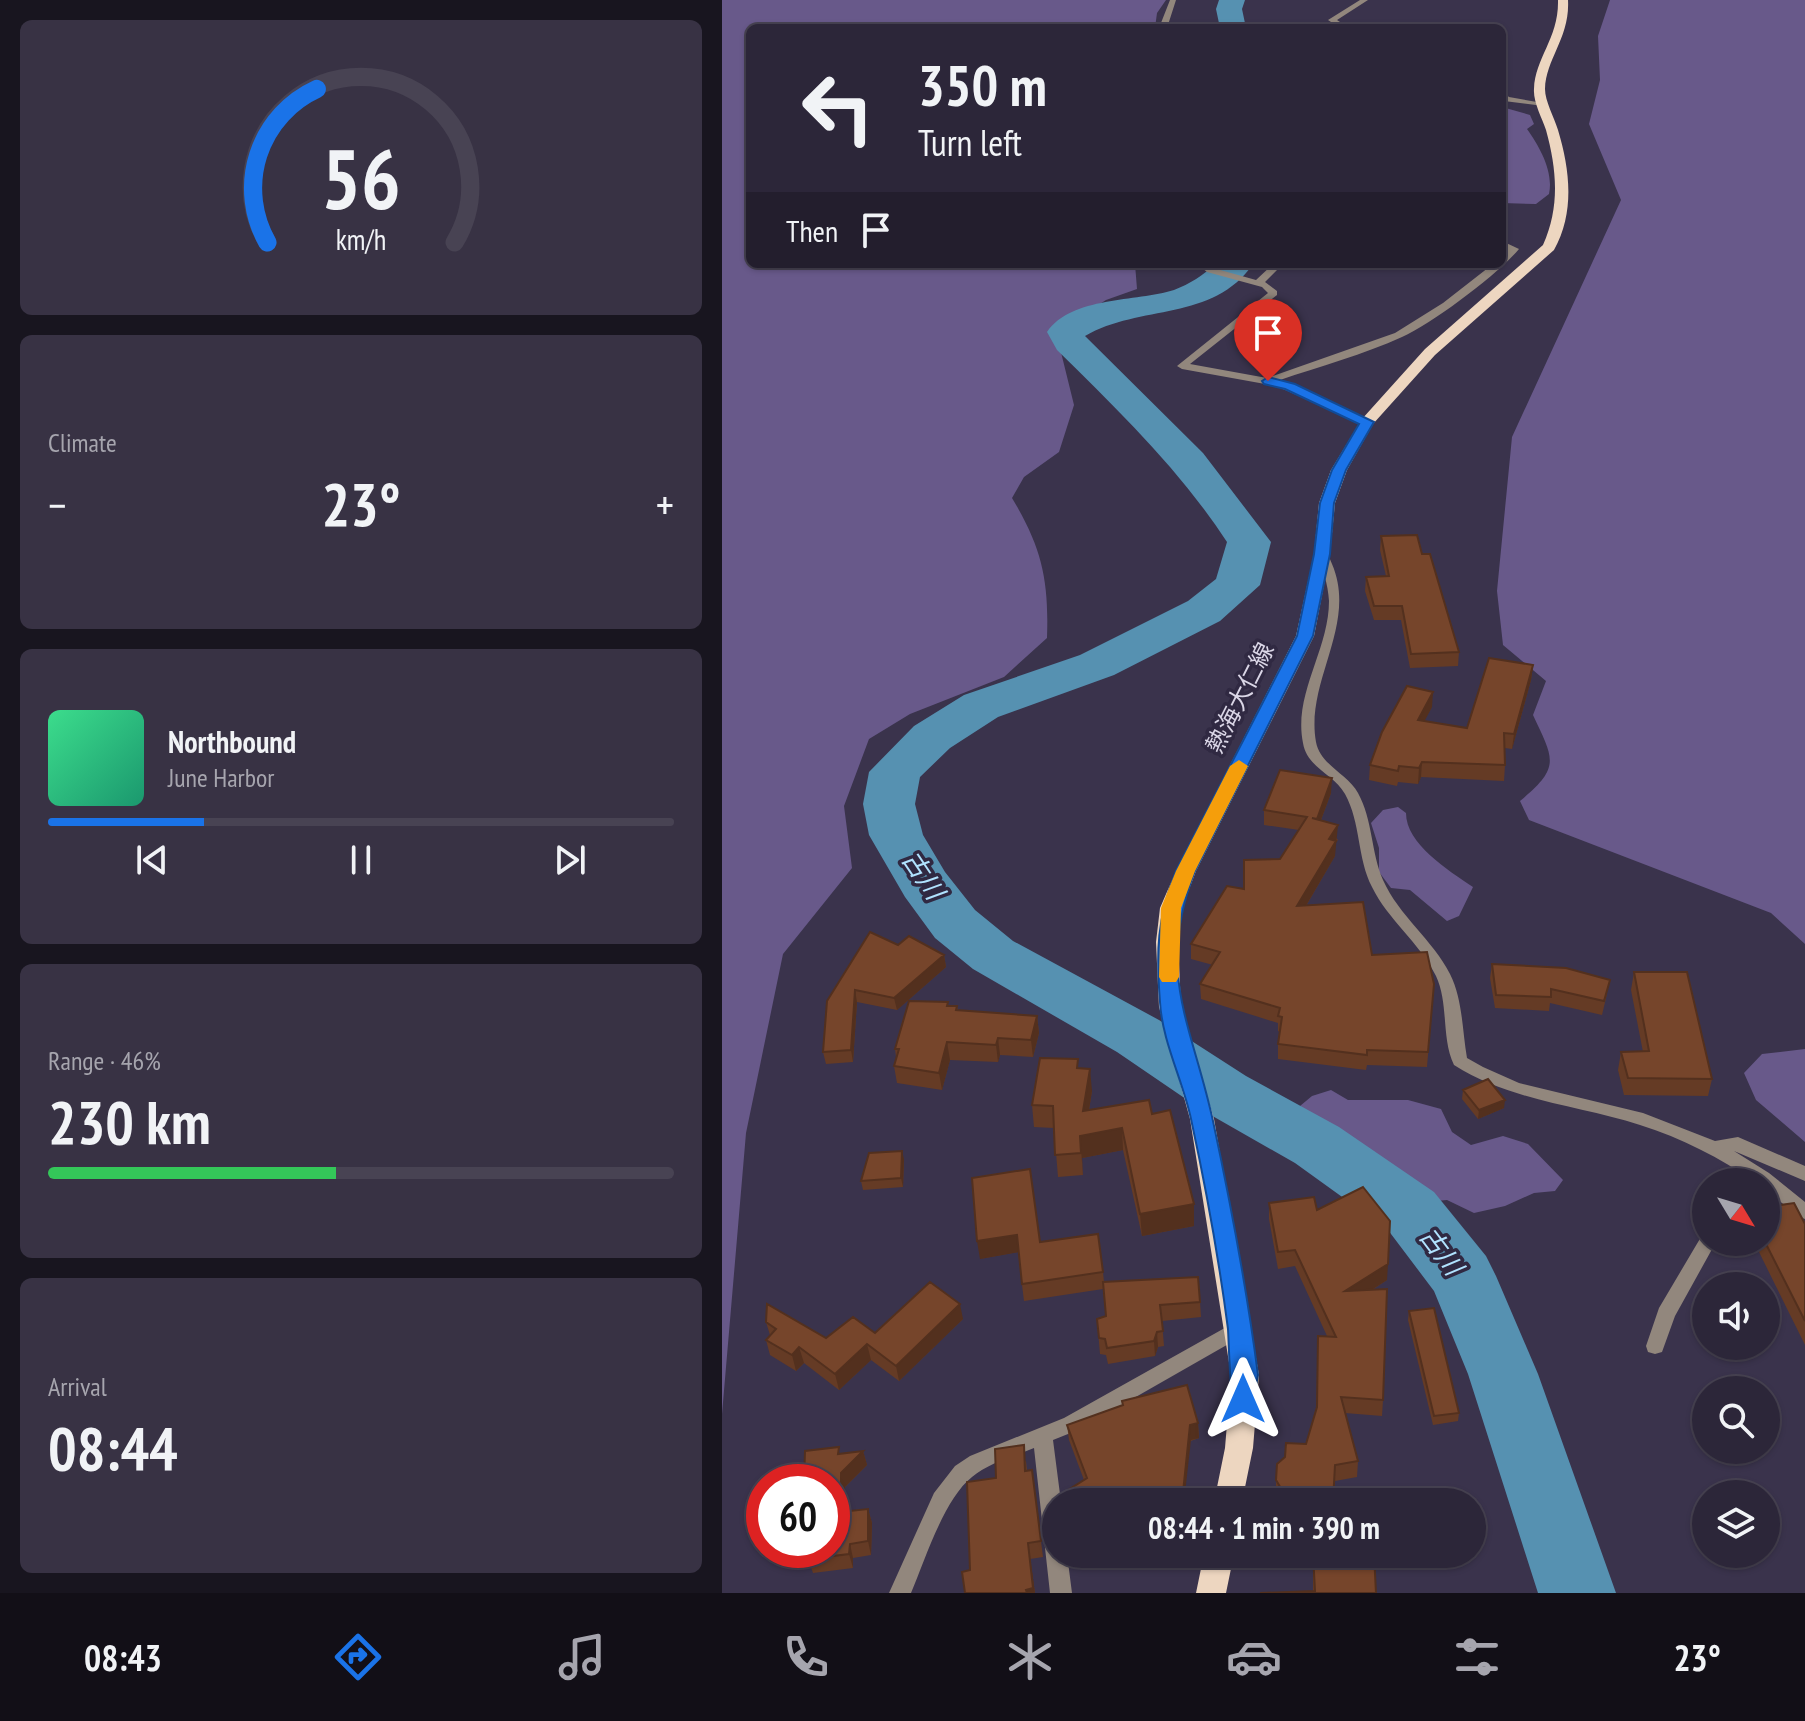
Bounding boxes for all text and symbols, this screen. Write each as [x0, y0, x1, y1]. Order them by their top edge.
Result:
text: 350 m [918, 49, 1047, 121]
icon: left [786, 56, 890, 160]
text: Turn left [918, 119, 1022, 166]
text: 56 [321, 124, 401, 232]
icon: arrive [854, 208, 898, 252]
text: Then [786, 211, 838, 250]
text: km/h [336, 221, 386, 258]
pin [1234, 299, 1302, 381]
icon: arrive [1246, 311, 1290, 355]
text: Climate [48, 426, 117, 459]
text: 23° [321, 465, 401, 543]
text: − [48, 476, 66, 533]
text: + [656, 476, 674, 533]
street label: 熱海大仁線 [1199, 637, 1281, 758]
text: Northbound [168, 722, 296, 761]
text: June Harbor [168, 761, 274, 794]
icon: previous [130, 838, 174, 882]
icon: pause [339, 838, 383, 882]
icon: next [548, 838, 592, 882]
water label: 古川 [895, 844, 953, 908]
text: Range · 46% [48, 1044, 161, 1077]
text: 230 km [48, 1083, 211, 1161]
north arrow [1692, 1168, 1780, 1256]
map controls [1692, 1168, 1780, 1568]
water label: 古川 [1413, 1220, 1472, 1284]
button: sound [1692, 1272, 1780, 1360]
position arrow [1201, 1357, 1285, 1441]
text: Arrival [48, 1370, 107, 1403]
button: search [1692, 1376, 1780, 1464]
text: 08:44 [48, 1409, 178, 1487]
speed limit sign: 60 [746, 1464, 850, 1568]
button: layers [1692, 1480, 1780, 1568]
text: 08:44 · 1 min · 390 m [1148, 1508, 1380, 1547]
icon: directions [330, 1629, 386, 1685]
icon: music [554, 1629, 610, 1685]
icon: phone [778, 1629, 834, 1685]
icon: climate [1002, 1629, 1058, 1685]
icon: car [1226, 1629, 1282, 1685]
icon: filters [1449, 1629, 1505, 1685]
text: 08:43 [84, 1634, 162, 1681]
text: 23° [1673, 1634, 1721, 1681]

